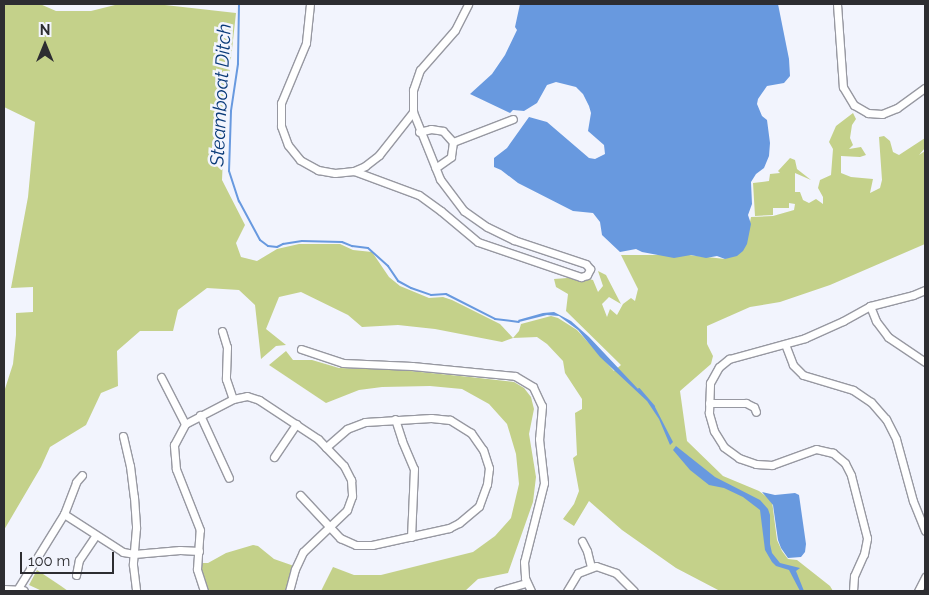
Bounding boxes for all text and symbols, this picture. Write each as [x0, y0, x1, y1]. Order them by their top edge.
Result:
north arrow [20, 20, 70, 70]
text: N [40, 22, 50, 38]
water label: Steamboat Ditch [206, 23, 236, 167]
scale bar [22, 542, 116, 574]
text: 100 m [28, 552, 70, 570]

